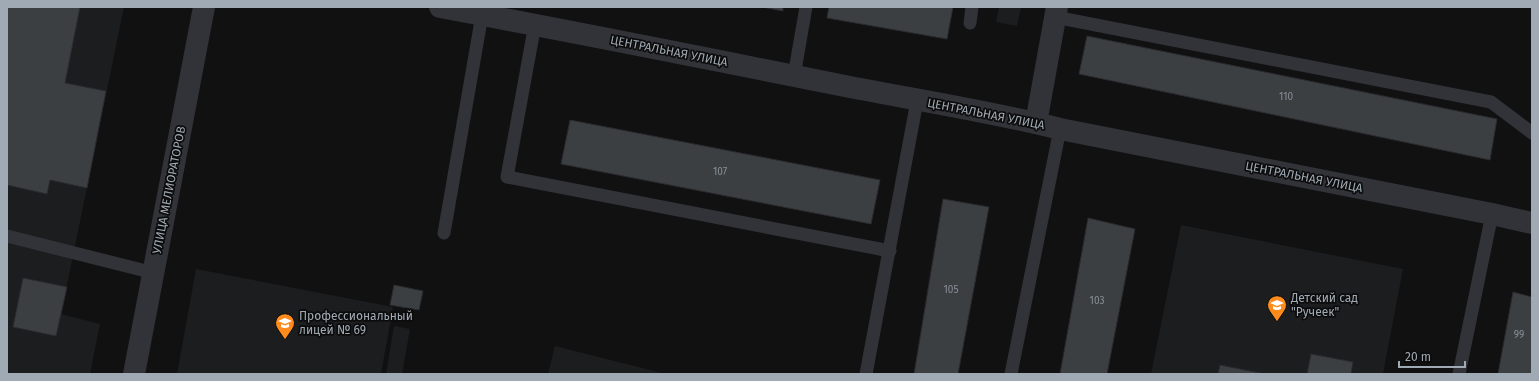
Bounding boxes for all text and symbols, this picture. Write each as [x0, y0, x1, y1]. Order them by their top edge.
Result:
street label: ЦЕНТРАЛЬНАЯ УЛИЦА [609, 33, 729, 69]
house number: 110 [1279, 91, 1293, 103]
street label: ЦЕНТРАЛЬНАЯ УЛИЦА [926, 96, 1046, 132]
street label: УЛИЦА МЕЛИОРАТОРОВ [150, 125, 188, 255]
street label: ЦЕНТРАЛЬНАЯ УЛИЦА [1244, 159, 1364, 195]
house number: 107 [713, 166, 728, 178]
house number: 105 [944, 284, 958, 296]
place label: Детский сад "Ручеек" [1290, 291, 1358, 319]
school or university icon: Детский сад "Ручеек" [1266, 294, 1288, 322]
house number: 103 [1090, 295, 1104, 307]
place label: Профессиональный лицей № 69 [299, 309, 413, 337]
school or university icon: Профессиональный лицей № 69 [274, 312, 296, 340]
house number: 99 [1514, 329, 1524, 341]
scale bar [1399, 343, 1465, 369]
text: 20 m [1405, 350, 1431, 364]

